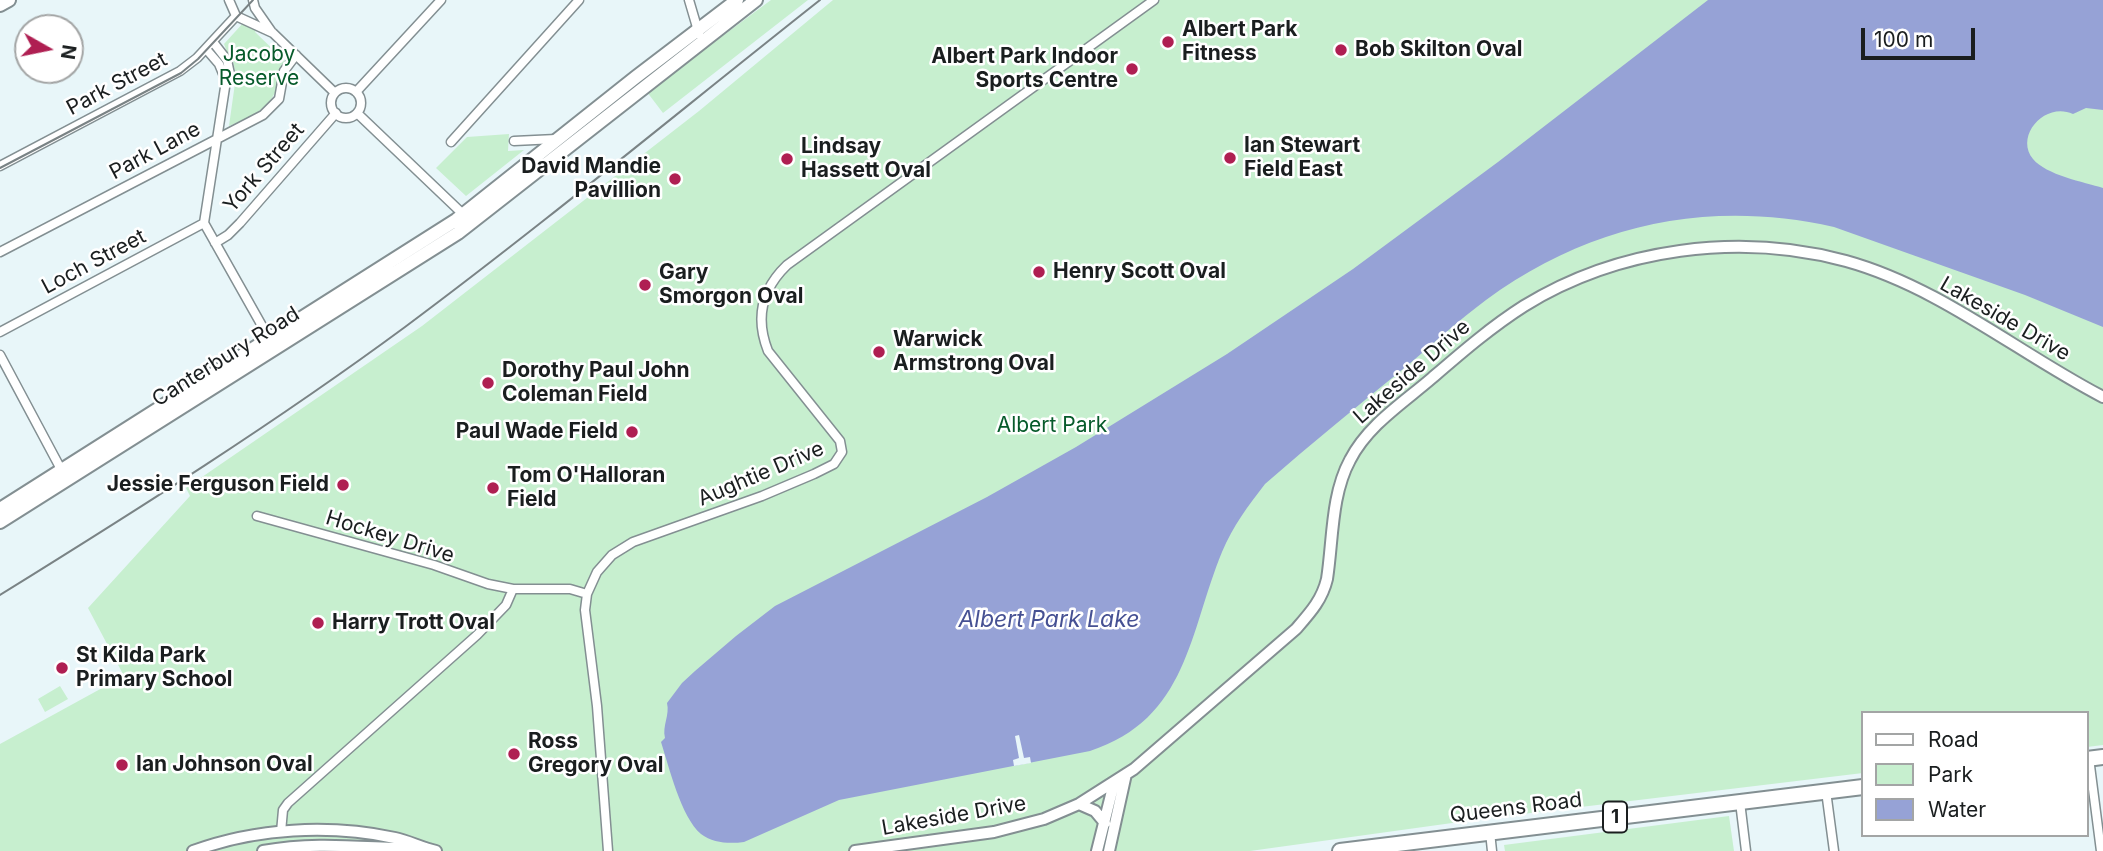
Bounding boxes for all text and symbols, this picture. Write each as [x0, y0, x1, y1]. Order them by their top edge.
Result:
north arrow [14, 14, 84, 84]
scale bar [1865, 14, 1979, 58]
place label: Albert Park Fitness [1182, 17, 1297, 67]
text: 100 m [1874, 27, 1933, 52]
marker: Albert Park Fitness [1160, 34, 1176, 50]
place label: Bob Skilton Oval [1355, 37, 1522, 63]
park label: Jacoby Reserve [219, 42, 299, 92]
marker: Bob Skilton Oval [1333, 42, 1349, 58]
text: N [56, 43, 81, 61]
place label: Albert Park Indoor Sports Centre [931, 44, 1118, 94]
street label: Park Street [62, 47, 172, 121]
marker: Albert Park Indoor Sports Centre [1124, 61, 1140, 77]
street label: Park Lane [105, 117, 205, 185]
street label: York Street [218, 118, 310, 218]
place label: Ian Stewart Field East [1244, 133, 1360, 183]
place label: Lindsay Hassett Oval [801, 134, 931, 184]
marker: Ian Stewart Field East [1222, 150, 1238, 166]
marker: Lindsay Hassett Oval [779, 151, 795, 167]
place label: David Mandie Pavillion [521, 154, 661, 204]
marker: David Mandie Pavillion [667, 171, 683, 187]
street label: Loch Street [38, 224, 150, 300]
place label: Henry Scott Oval [1053, 259, 1226, 285]
place label: Gary Smorgon Oval [659, 260, 803, 310]
marker: Henry Scott Oval [1031, 264, 1047, 280]
street label: Lakeside Drive [1935, 272, 2075, 366]
marker: Gary Smorgon Oval [637, 277, 653, 293]
street label: Canterbury Road [148, 302, 304, 412]
street label: Lakeside Drive [1349, 315, 1475, 429]
place label: Warwick Armstrong Oval [893, 327, 1055, 377]
marker: Warwick Armstrong Oval [871, 344, 887, 360]
place label: Dorothy Paul John Coleman Field [502, 358, 690, 408]
marker: Dorothy Paul John Coleman Field [480, 375, 496, 391]
park label: Albert Park [997, 413, 1107, 439]
place label: Paul Wade Field [456, 419, 618, 445]
marker: Paul Wade Field [624, 424, 640, 440]
street label: Aughtie Drive [694, 436, 828, 512]
place label: Tom O'Halloran Field [507, 463, 665, 513]
place label: Jessie Ferguson Field [107, 472, 329, 498]
marker: Jessie Ferguson Field [335, 477, 351, 493]
marker: Tom O'Halloran Field [485, 480, 501, 496]
street label: Hockey Drive [323, 506, 457, 568]
water label: Albert Park Lake [958, 606, 1140, 634]
place label: Harry Trott Oval [332, 610, 495, 636]
marker: Harry Trott Oval [310, 615, 326, 631]
place label: St Kilda Park Primary School [76, 643, 232, 693]
marker: St Kilda Park Primary School [54, 660, 70, 676]
legend [1862, 711, 2089, 837]
text: Road [1928, 727, 1979, 752]
place label: Ross Gregory Oval [528, 729, 663, 779]
marker: Ross Gregory Oval [506, 746, 522, 762]
place label: Ian Johnson Oval [136, 752, 313, 778]
marker: Ian Johnson Oval [114, 757, 130, 773]
text: Park [1928, 762, 1973, 787]
street label: Queens Road [1448, 787, 1584, 829]
street label: Lakeside Drive [880, 791, 1028, 841]
text: Water [1928, 797, 1986, 822]
road number: 1 [1603, 802, 1627, 832]

